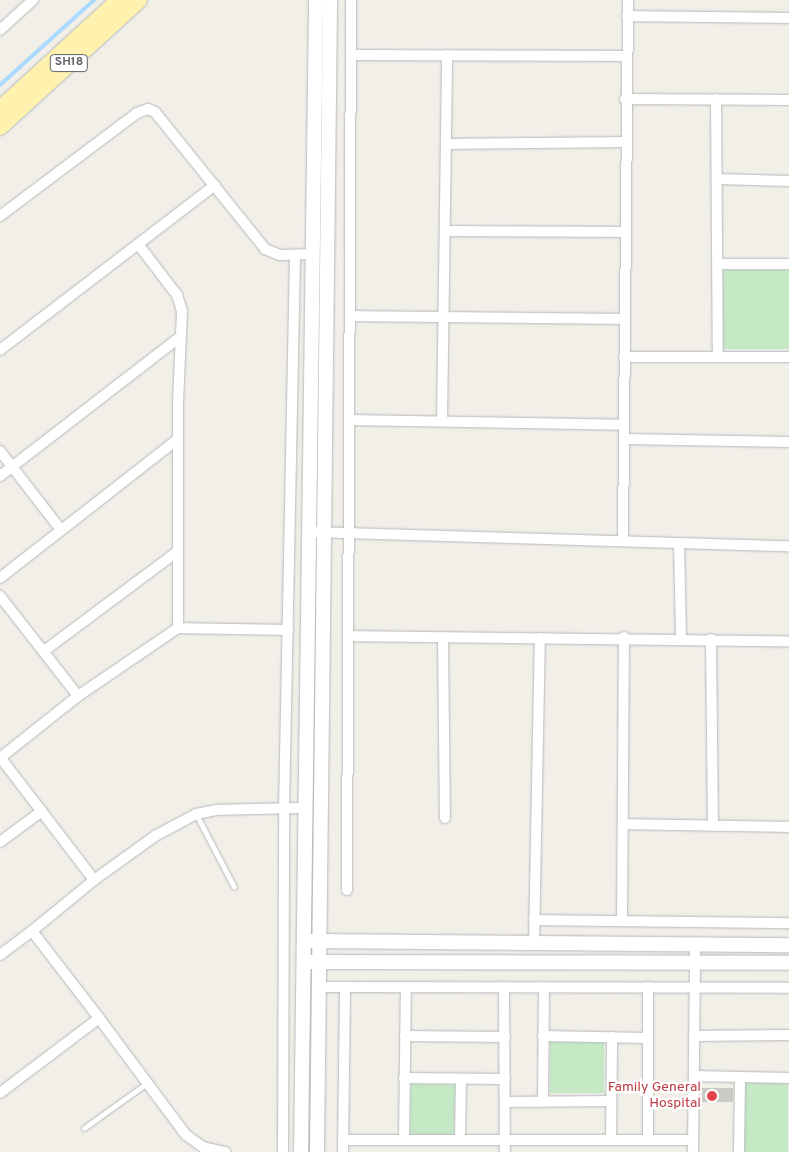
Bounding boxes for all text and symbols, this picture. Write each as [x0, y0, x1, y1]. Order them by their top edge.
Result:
road number: SH18 [49, 54, 89, 72]
place label: Family General Hospital [608, 1080, 701, 1112]
marker: Family General Hospital [705, 1089, 719, 1103]

